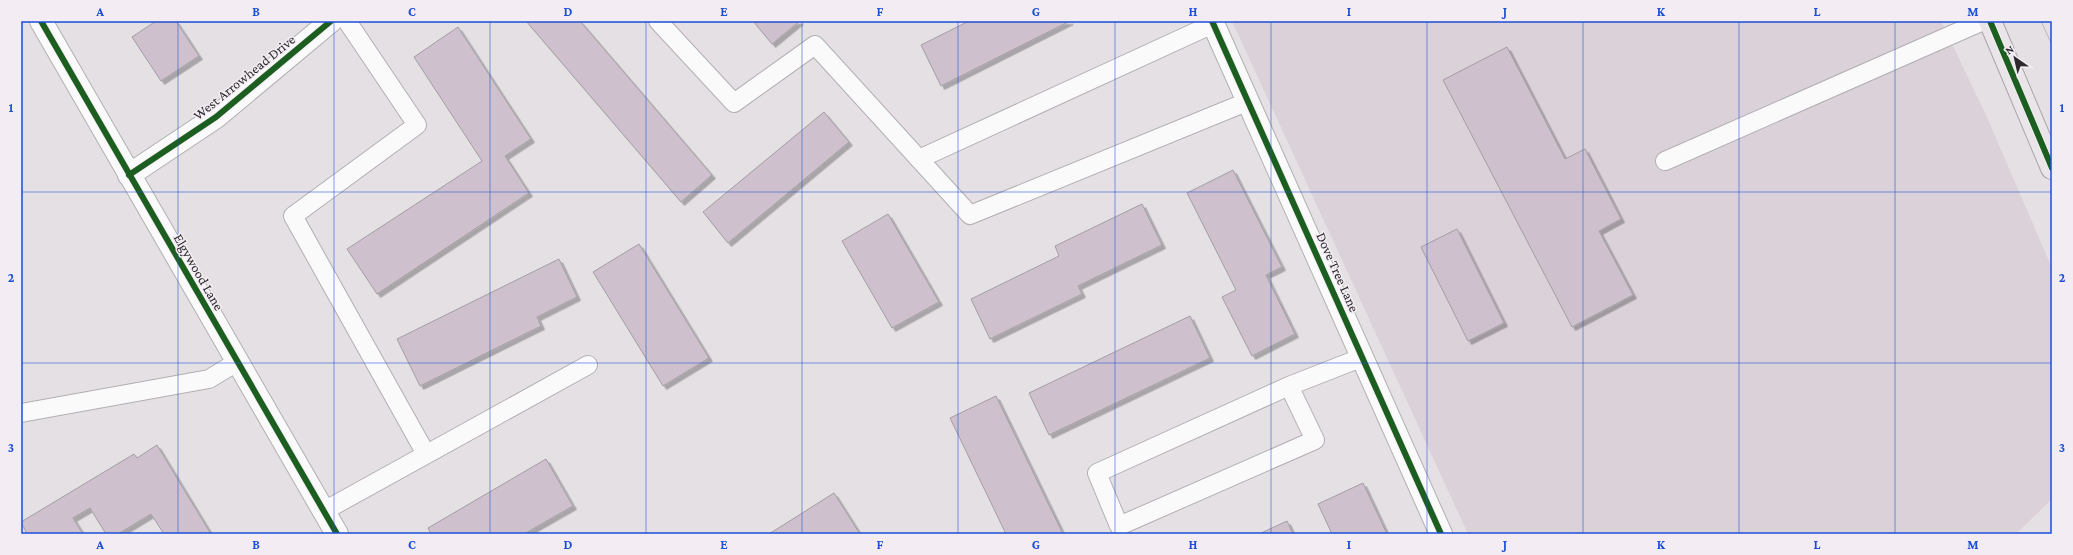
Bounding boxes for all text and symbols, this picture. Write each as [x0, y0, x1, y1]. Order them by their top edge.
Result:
text: A [95, 4, 104, 19]
text: B [252, 4, 260, 19]
text: C [408, 4, 416, 19]
text: D [564, 4, 573, 19]
text: E [720, 4, 728, 19]
text: F [877, 4, 884, 19]
text: G [1032, 4, 1040, 19]
text: H [1189, 4, 1198, 19]
text: I [1347, 4, 1351, 19]
text: J [1501, 4, 1507, 19]
text: K [1657, 4, 1666, 19]
text: L [1814, 4, 1821, 19]
text: M [1967, 4, 1979, 19]
street label: West Arrowhead Drive [190, 31, 298, 123]
north arrow [1995, 38, 2035, 78]
text: N [2003, 42, 2016, 57]
text: 1 [9, 100, 14, 115]
text: 1 [2060, 100, 2065, 115]
street label: Dove Tree Lane [1313, 230, 1363, 314]
street label: Elgywood Lane [171, 231, 227, 313]
text: 2 [8, 270, 15, 285]
text: 2 [2059, 270, 2066, 285]
text: 3 [8, 440, 14, 455]
text: 3 [2059, 440, 2065, 455]
text: A [95, 537, 104, 552]
text: B [252, 537, 260, 552]
text: C [408, 537, 416, 552]
text: D [564, 537, 573, 552]
text: E [720, 537, 728, 552]
text: F [877, 537, 884, 552]
text: G [1032, 537, 1040, 552]
text: H [1189, 537, 1198, 552]
text: I [1347, 537, 1351, 552]
text: J [1501, 537, 1507, 552]
text: K [1657, 537, 1666, 552]
text: L [1814, 537, 1821, 552]
text: M [1967, 537, 1979, 552]

